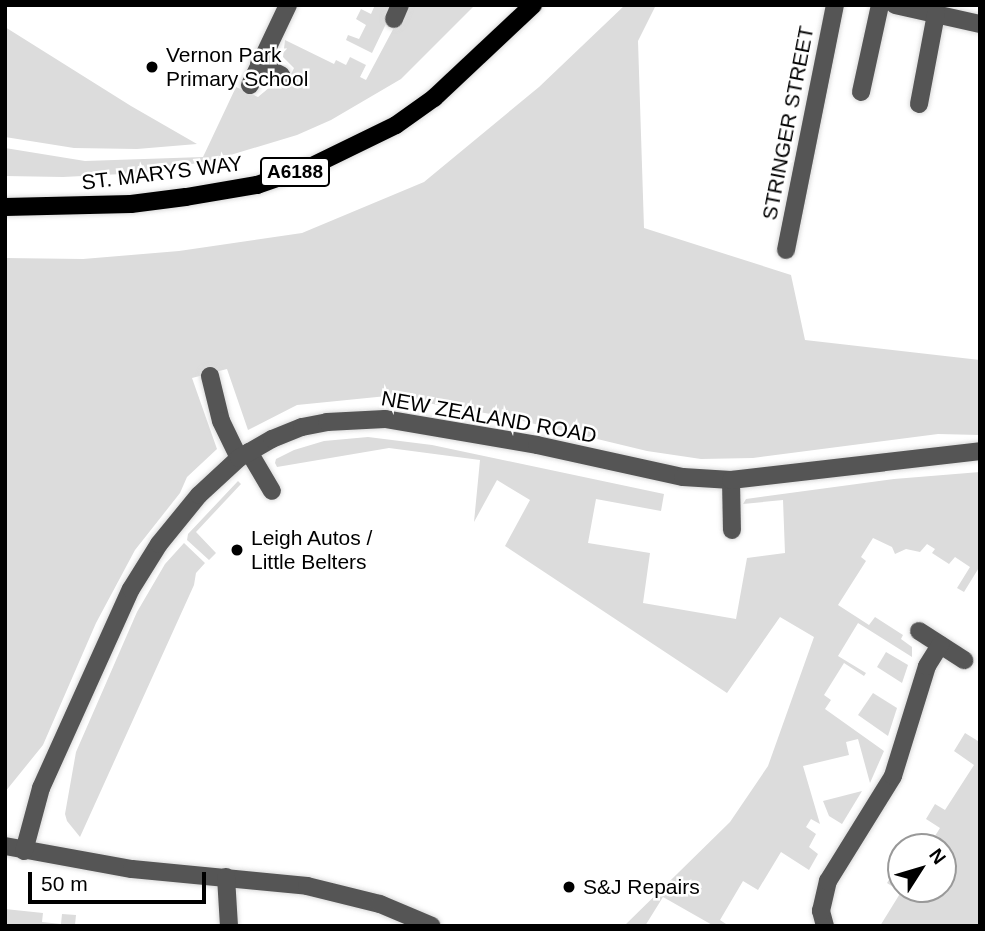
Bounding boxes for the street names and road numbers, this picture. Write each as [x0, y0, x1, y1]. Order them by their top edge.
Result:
street label: STRINGER STREET [757, 24, 819, 222]
street label: ST. MARYS WAY [80, 151, 244, 195]
road number: A6188 [260, 156, 330, 188]
street label: NEW ZEALAND ROAD [379, 386, 599, 448]

